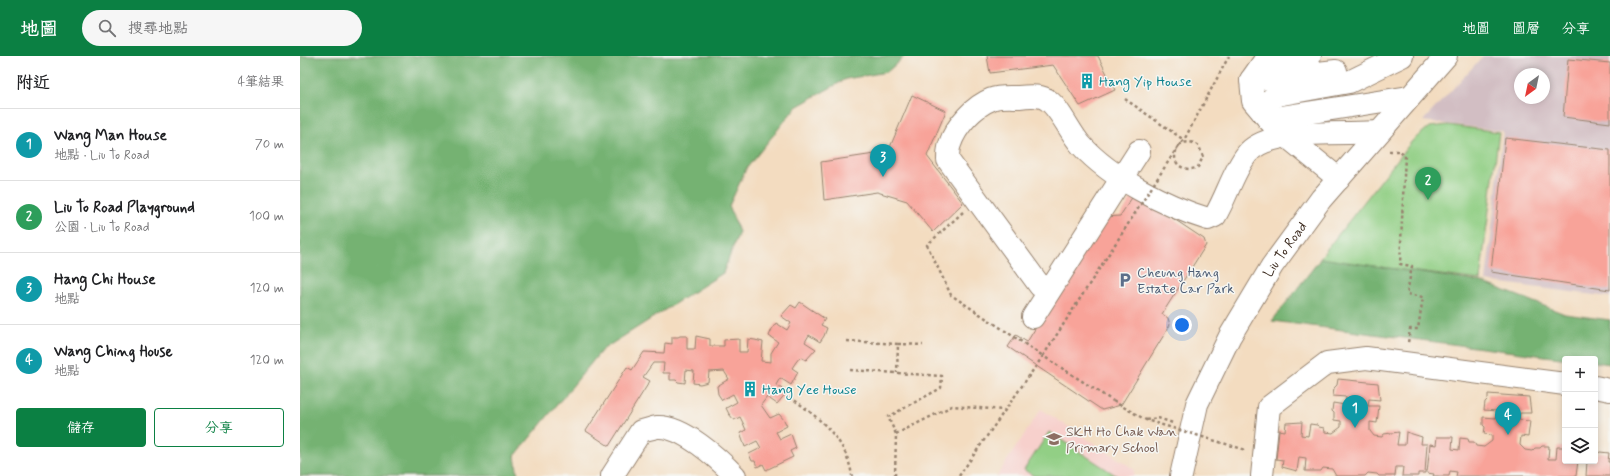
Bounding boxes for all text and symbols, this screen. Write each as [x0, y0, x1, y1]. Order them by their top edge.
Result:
search box [82, 10, 362, 46]
text: 地圖 [20, 17, 58, 42]
icon: search [96, 17, 118, 39]
text: 搜尋地點 [128, 19, 188, 39]
text: 地圖 [1462, 20, 1490, 38]
text: 圖層 [1512, 20, 1540, 38]
text: 分享 [1562, 20, 1590, 38]
north arrow [1514, 68, 1550, 104]
text: 附近 [16, 72, 50, 94]
building icon: Hang Yip House [1078, 72, 1096, 90]
place label: Hang Yip House [1099, 73, 1192, 92]
text: 4筆結果 [237, 74, 284, 91]
text: Wang Man House [54, 126, 167, 146]
text: 1 [26, 136, 32, 153]
text: 70 m [255, 136, 284, 153]
pin: 3 [870, 144, 896, 177]
text: 地點 · Liu To Road [54, 147, 150, 164]
pin: 2 [1415, 167, 1441, 200]
text: Liu To Road Playground [54, 198, 195, 218]
text: 2 [26, 208, 32, 225]
text: 100 m [249, 208, 284, 225]
street label: Liu To Road [1259, 218, 1311, 281]
text: 公園 · Liu To Road [54, 219, 150, 236]
place label: Cheung Hang Estate Car Park [1137, 264, 1234, 298]
text: Hang Chi House [54, 270, 156, 290]
parking icon: Cheung Hang Estate Car Park [1116, 271, 1134, 289]
text: 3 [26, 280, 32, 297]
text: 120 m [250, 280, 284, 297]
text: 地點 [54, 291, 80, 308]
your location [1172, 315, 1192, 335]
text: Wang Ching House [54, 342, 172, 362]
text: 4 [25, 352, 33, 369]
text: 120 m [250, 352, 284, 369]
map controls [1562, 356, 1598, 464]
button: + [1562, 356, 1598, 392]
text: 地點 [54, 363, 80, 380]
building icon: Hang Yee House [741, 380, 759, 398]
place label: Hang Yee House [762, 381, 857, 400]
button: − [1562, 392, 1598, 428]
pin: 1 [1342, 395, 1368, 428]
pin: 4 [1495, 402, 1521, 435]
button: 儲存 [16, 408, 146, 447]
button: 分享 [154, 408, 284, 447]
place label: SKH Ho Chak Wan Primary School [1066, 423, 1177, 457]
button: layers [1562, 428, 1598, 464]
school or university icon: SKH Ho Chak Wan Primary School [1045, 430, 1063, 448]

